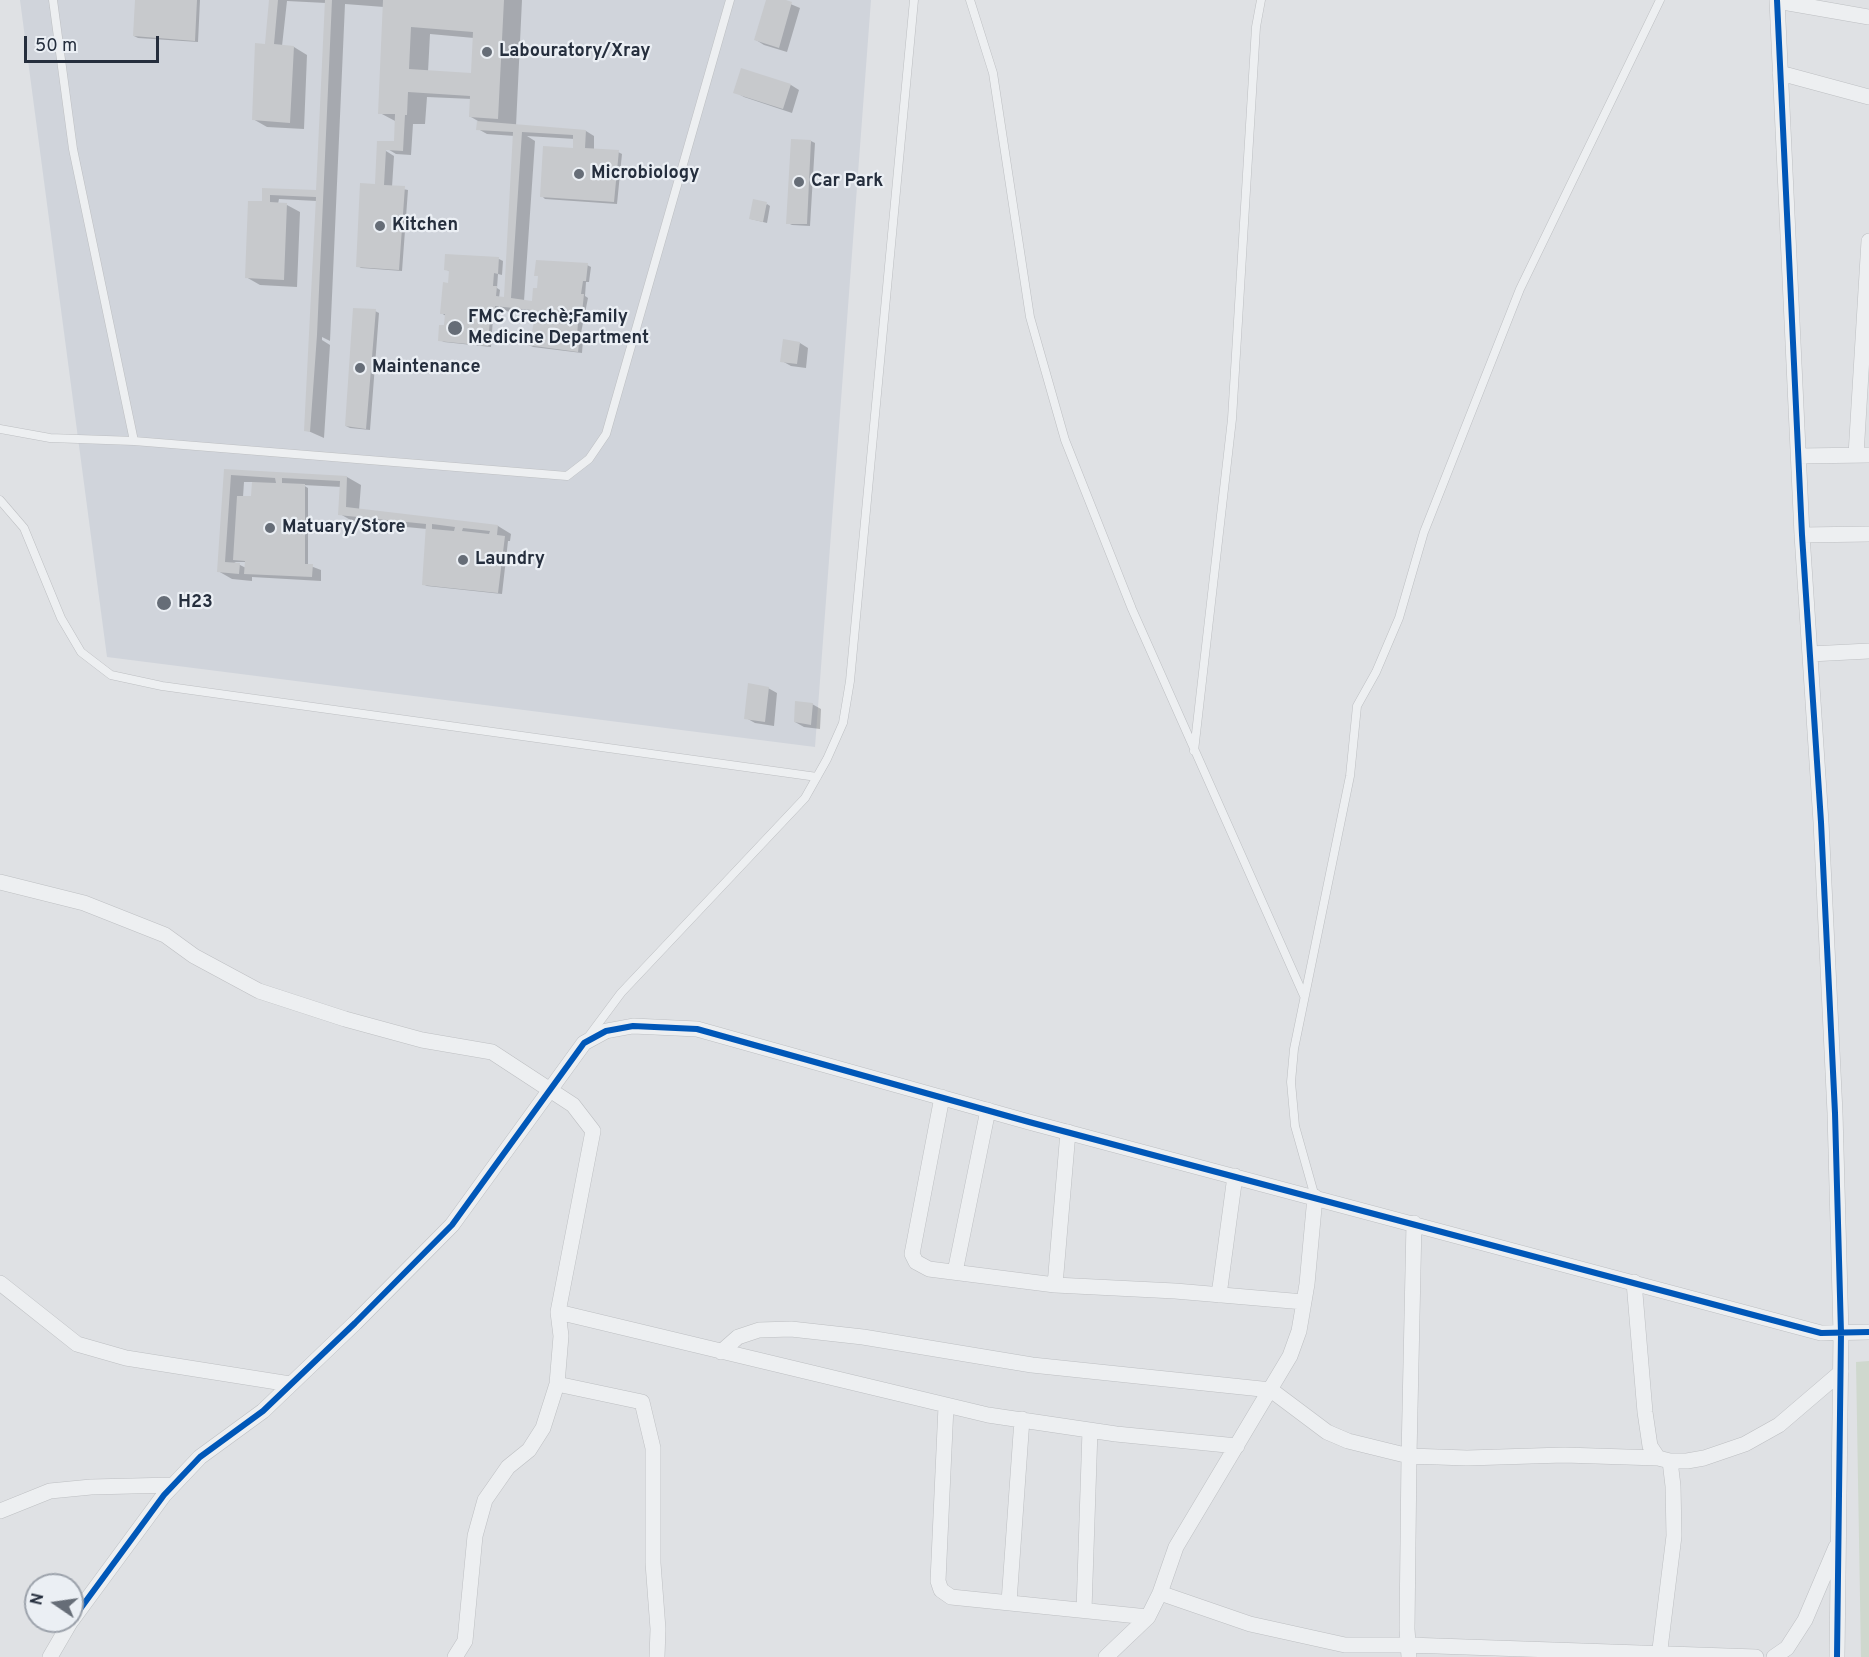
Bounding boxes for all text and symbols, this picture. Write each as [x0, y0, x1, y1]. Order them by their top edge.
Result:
scale bar [27, 24, 162, 62]
text: 50 m [35, 35, 77, 58]
place label: Labouratory/Xray [499, 41, 650, 63]
marker: Labouratory/Xray [480, 45, 494, 59]
place label: Microbiology [591, 163, 699, 185]
marker: Microbiology [572, 167, 586, 181]
place label: Car Park [811, 171, 883, 193]
marker: Car Park [792, 175, 806, 189]
place label: Kitchen [392, 215, 458, 237]
marker: Kitchen [373, 219, 387, 233]
place label: FMC Crechè;Family Medicine Department [468, 307, 649, 350]
marker: FMC Crechè;Family Medicine Department [446, 319, 464, 337]
place label: Maintenance [372, 357, 480, 379]
marker: Maintenance [353, 361, 367, 375]
place label: Matuary/Store [282, 517, 406, 539]
marker: Matuary/Store [263, 521, 277, 535]
place label: Laundry [475, 549, 545, 571]
marker: Laundry [456, 553, 470, 567]
place label: H23 [178, 592, 213, 614]
marker: H23 [155, 594, 173, 612]
north arrow [24, 1573, 84, 1633]
text: N [27, 1592, 49, 1607]

